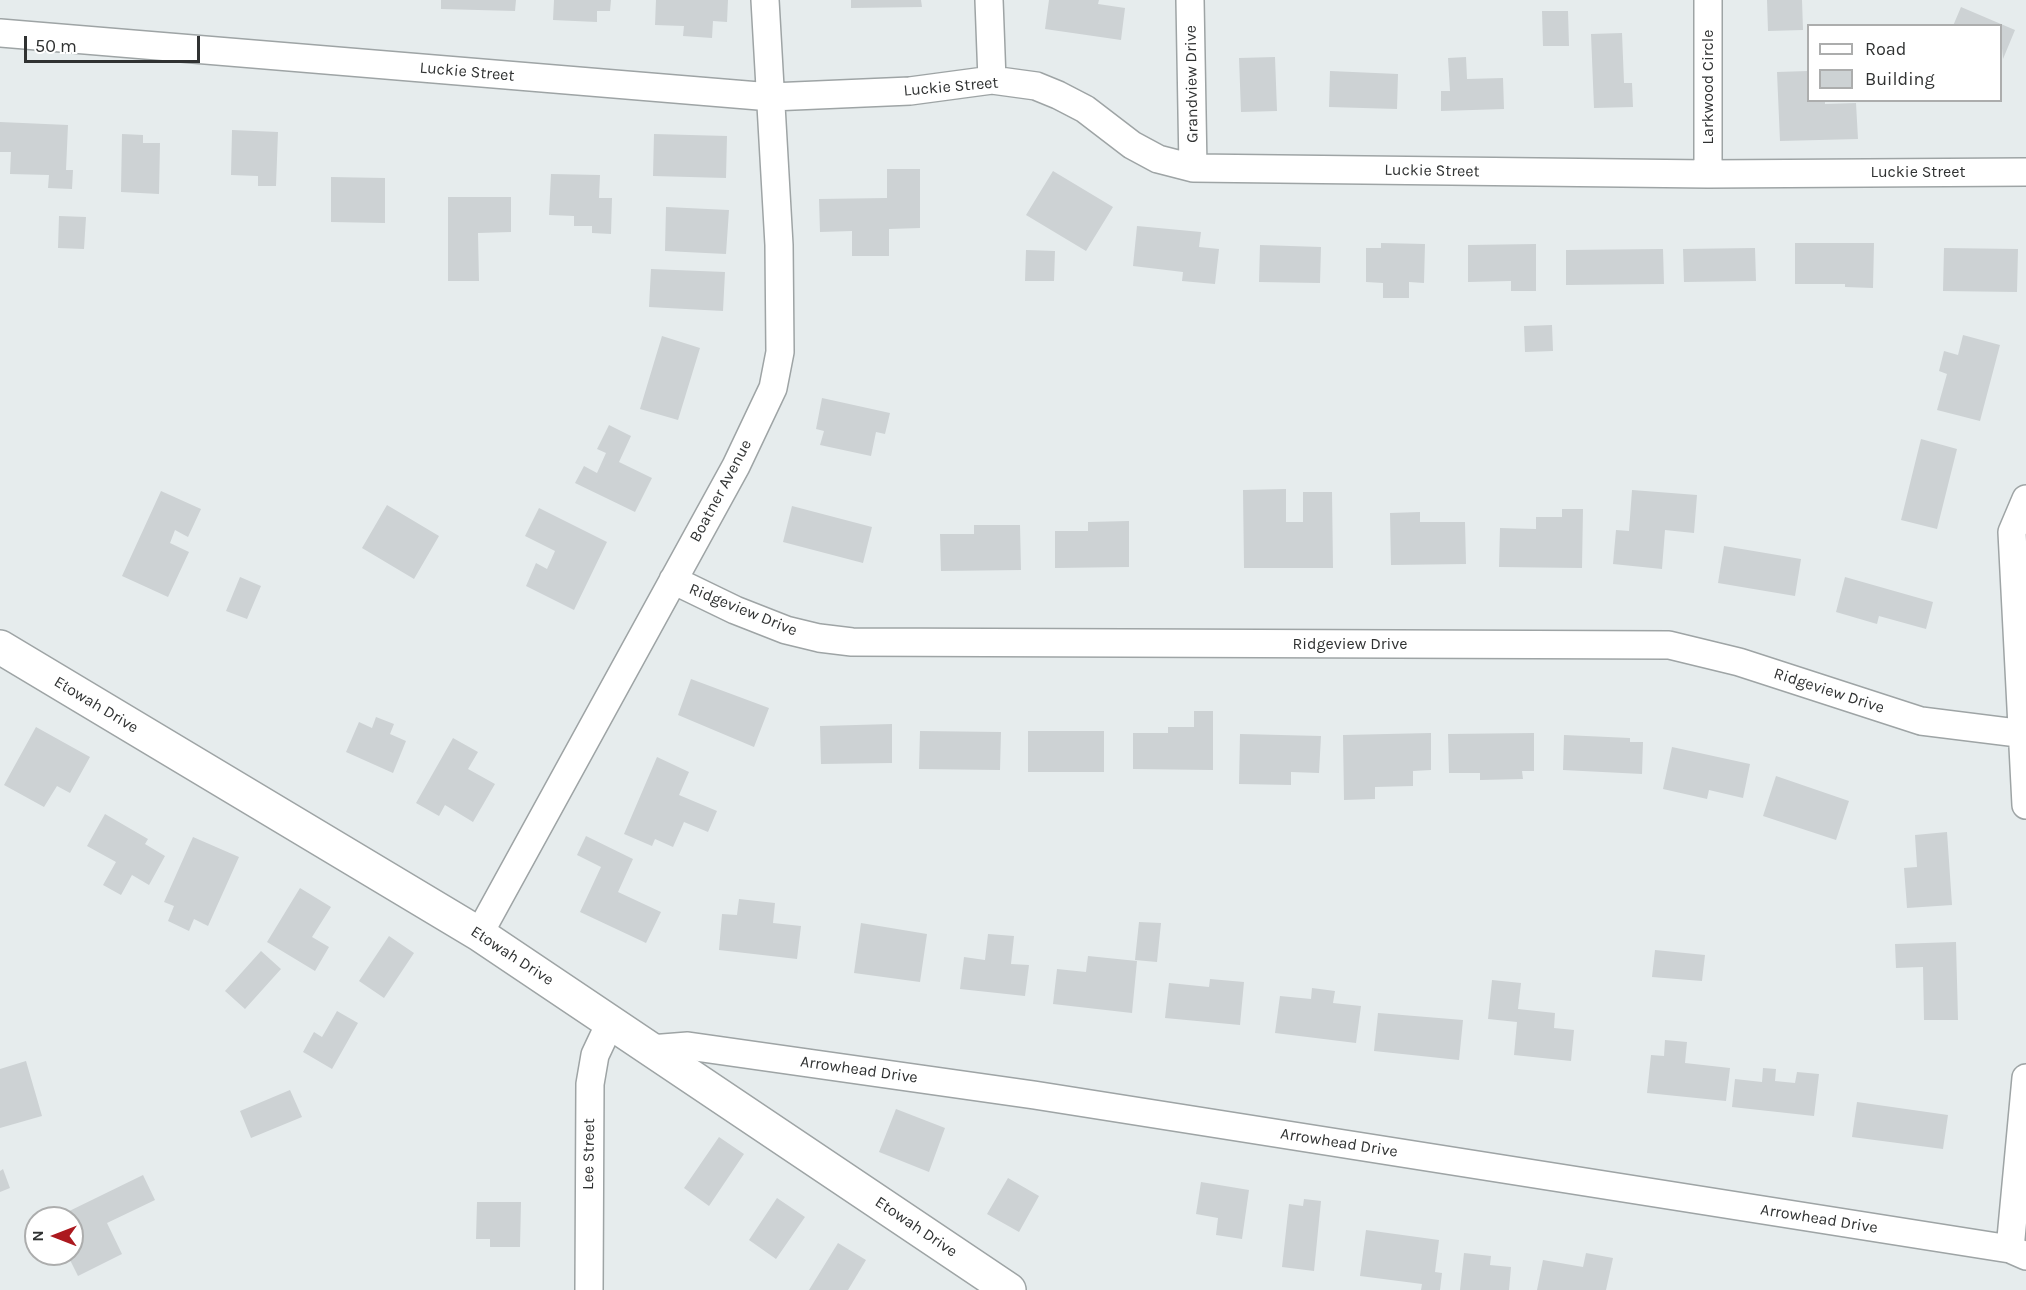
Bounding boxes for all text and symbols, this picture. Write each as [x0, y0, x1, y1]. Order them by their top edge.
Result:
scale bar [27, 24, 202, 62]
legend [1807, 24, 2002, 102]
street label: Grandview Drive [1181, 25, 1203, 143]
street label: Larkwood Circle [1698, 30, 1718, 144]
text: 50 m [35, 35, 77, 57]
text: Road [1865, 38, 1906, 60]
street label: Luckie Street [419, 58, 515, 86]
text: Building [1865, 68, 1935, 90]
street label: Luckie Street [903, 73, 999, 101]
street label: Luckie Street [1384, 161, 1480, 181]
street label: Luckie Street [1870, 162, 1966, 182]
street label: Boatner Avenue [686, 436, 756, 546]
street label: Ridgeview Drive [686, 580, 800, 640]
street label: Ridgeview Drive [1292, 634, 1408, 654]
street label: Ridgeview Drive [1771, 664, 1887, 718]
street label: Etowah Drive [50, 672, 142, 738]
street label: Etowah Drive [467, 922, 557, 990]
street label: Arrowhead Drive [799, 1052, 919, 1088]
street label: Lee Street [579, 1118, 599, 1190]
street label: Arrowhead Drive [1279, 1124, 1399, 1162]
street label: Etowah Drive [871, 1192, 961, 1262]
street label: Arrowhead Drive [1759, 1200, 1879, 1238]
north arrow [24, 1206, 84, 1266]
text: N [28, 1230, 47, 1242]

